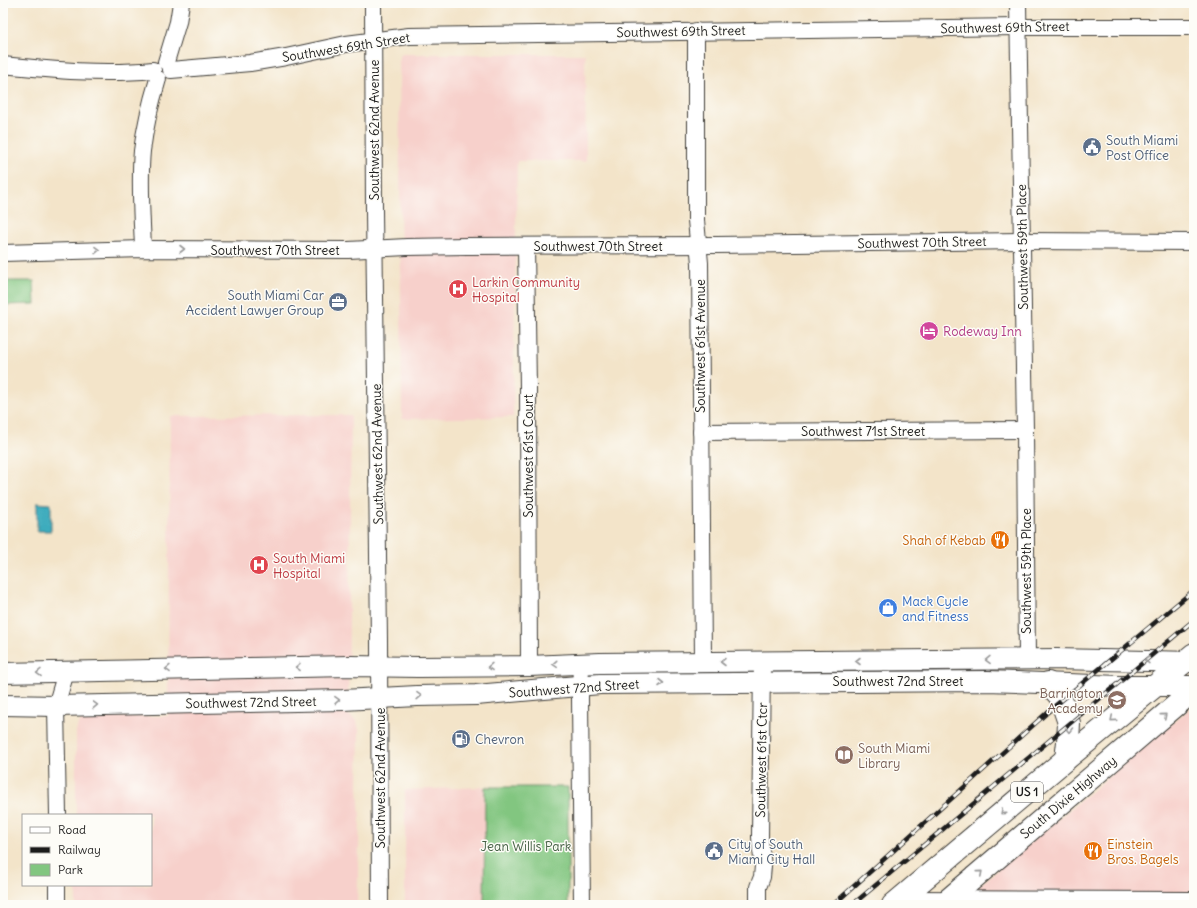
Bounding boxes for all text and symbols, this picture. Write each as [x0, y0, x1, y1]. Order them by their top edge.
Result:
street label: Southwest 69th Street [940, 18, 1070, 37]
street label: Southwest 69th Street [616, 22, 746, 41]
street label: Southwest 69th Street [281, 29, 412, 66]
street label: Southwest 62nd Avenue [366, 60, 383, 201]
place label: South Miami Post Office [1106, 132, 1178, 164]
public building icon: South Miami Post Office [1081, 136, 1103, 158]
street label: Southwest 59th Place [1013, 184, 1032, 310]
street label: Southwest 70th Street [857, 233, 987, 252]
street label: Southwest 70th Street [533, 238, 663, 255]
street label: Southwest 70th Street [210, 242, 340, 259]
one-way arrow [179, 245, 185, 253]
one-way arrow [94, 246, 100, 254]
place label: Larkin Community Hospital [472, 274, 580, 306]
hospital icon: Larkin Community Hospital [447, 278, 469, 300]
street label: Southwest 61st Avenue [692, 279, 709, 413]
place label: South Miami Car Accident Lawyer Group [186, 287, 325, 319]
office icon: South Miami Car Accident Lawyer Group [327, 291, 349, 313]
hotel icon: Rodeway Inn [918, 320, 940, 342]
place label: Rodeway Inn [943, 323, 1022, 340]
street label: Southwest 62nd Avenue [368, 383, 387, 525]
street label: Southwest 61st Court [520, 394, 537, 518]
street label: Southwest 71st Street [801, 423, 926, 440]
street label: Southwest 59th Place [1018, 508, 1035, 634]
restaurant icon: Shah of Kebab [989, 529, 1011, 551]
place label: Shah of Kebab [902, 532, 986, 549]
place label: South Miami Hospital [273, 550, 345, 582]
hospital icon: South Miami Hospital [248, 554, 270, 576]
place label: Mack Cycle and Fitness [902, 593, 969, 625]
shop icon: Mack Cycle and Fitness [877, 597, 899, 619]
one-way arrow [985, 656, 991, 664]
one-way arrow [1144, 656, 1150, 664]
one-way arrow [855, 657, 861, 665]
one-way arrow [720, 658, 726, 666]
one-way arrow [552, 660, 558, 669]
one-way arrow [487, 662, 493, 671]
one-way arrow [295, 663, 301, 671]
one-way arrow [165, 665, 171, 673]
one-way arrow [36, 669, 42, 677]
street label: Southwest 72nd Street [833, 673, 964, 690]
street label: Southwest 72nd Street [508, 675, 641, 702]
one-way arrow [658, 679, 664, 687]
place label: Barrington Academy [1040, 685, 1103, 717]
school or university icon: Barrington Academy [1106, 689, 1128, 711]
one-way arrow [416, 691, 422, 700]
street label: Southwest 72nd Street [185, 693, 317, 712]
one-way arrow [334, 696, 340, 704]
one-way arrow [92, 701, 98, 709]
street label: Southwest 61st Ctcr [752, 702, 771, 818]
street label: Southwest 62nd Avenue [372, 708, 389, 849]
one-way arrow [1159, 713, 1166, 720]
one-way arrow [1111, 714, 1118, 721]
one-way arrow [1065, 727, 1073, 733]
fuel station icon: Chevron [450, 728, 472, 750]
place label: Chevron [475, 731, 525, 748]
place label: South Miami Library [858, 740, 930, 772]
library icon: South Miami Library [833, 744, 855, 766]
street label: South Dixie Highway [1017, 752, 1120, 843]
road number: US 1 [1011, 782, 1043, 802]
one-way arrow [1000, 807, 1008, 814]
legend [22, 814, 152, 886]
text: Road [58, 822, 86, 837]
place label: City of South Miami City Hall [728, 836, 815, 868]
place label: Einstein Bros. Bagels [1107, 836, 1179, 868]
park label: Jean Willis Park [481, 838, 572, 855]
public building icon: City of South Miami City Hall [703, 840, 725, 862]
restaurant icon: Einstein Bros. Bagels [1082, 840, 1104, 862]
text: Railway [58, 842, 101, 857]
text: Park [58, 862, 83, 877]
one-way arrow [975, 871, 982, 878]

